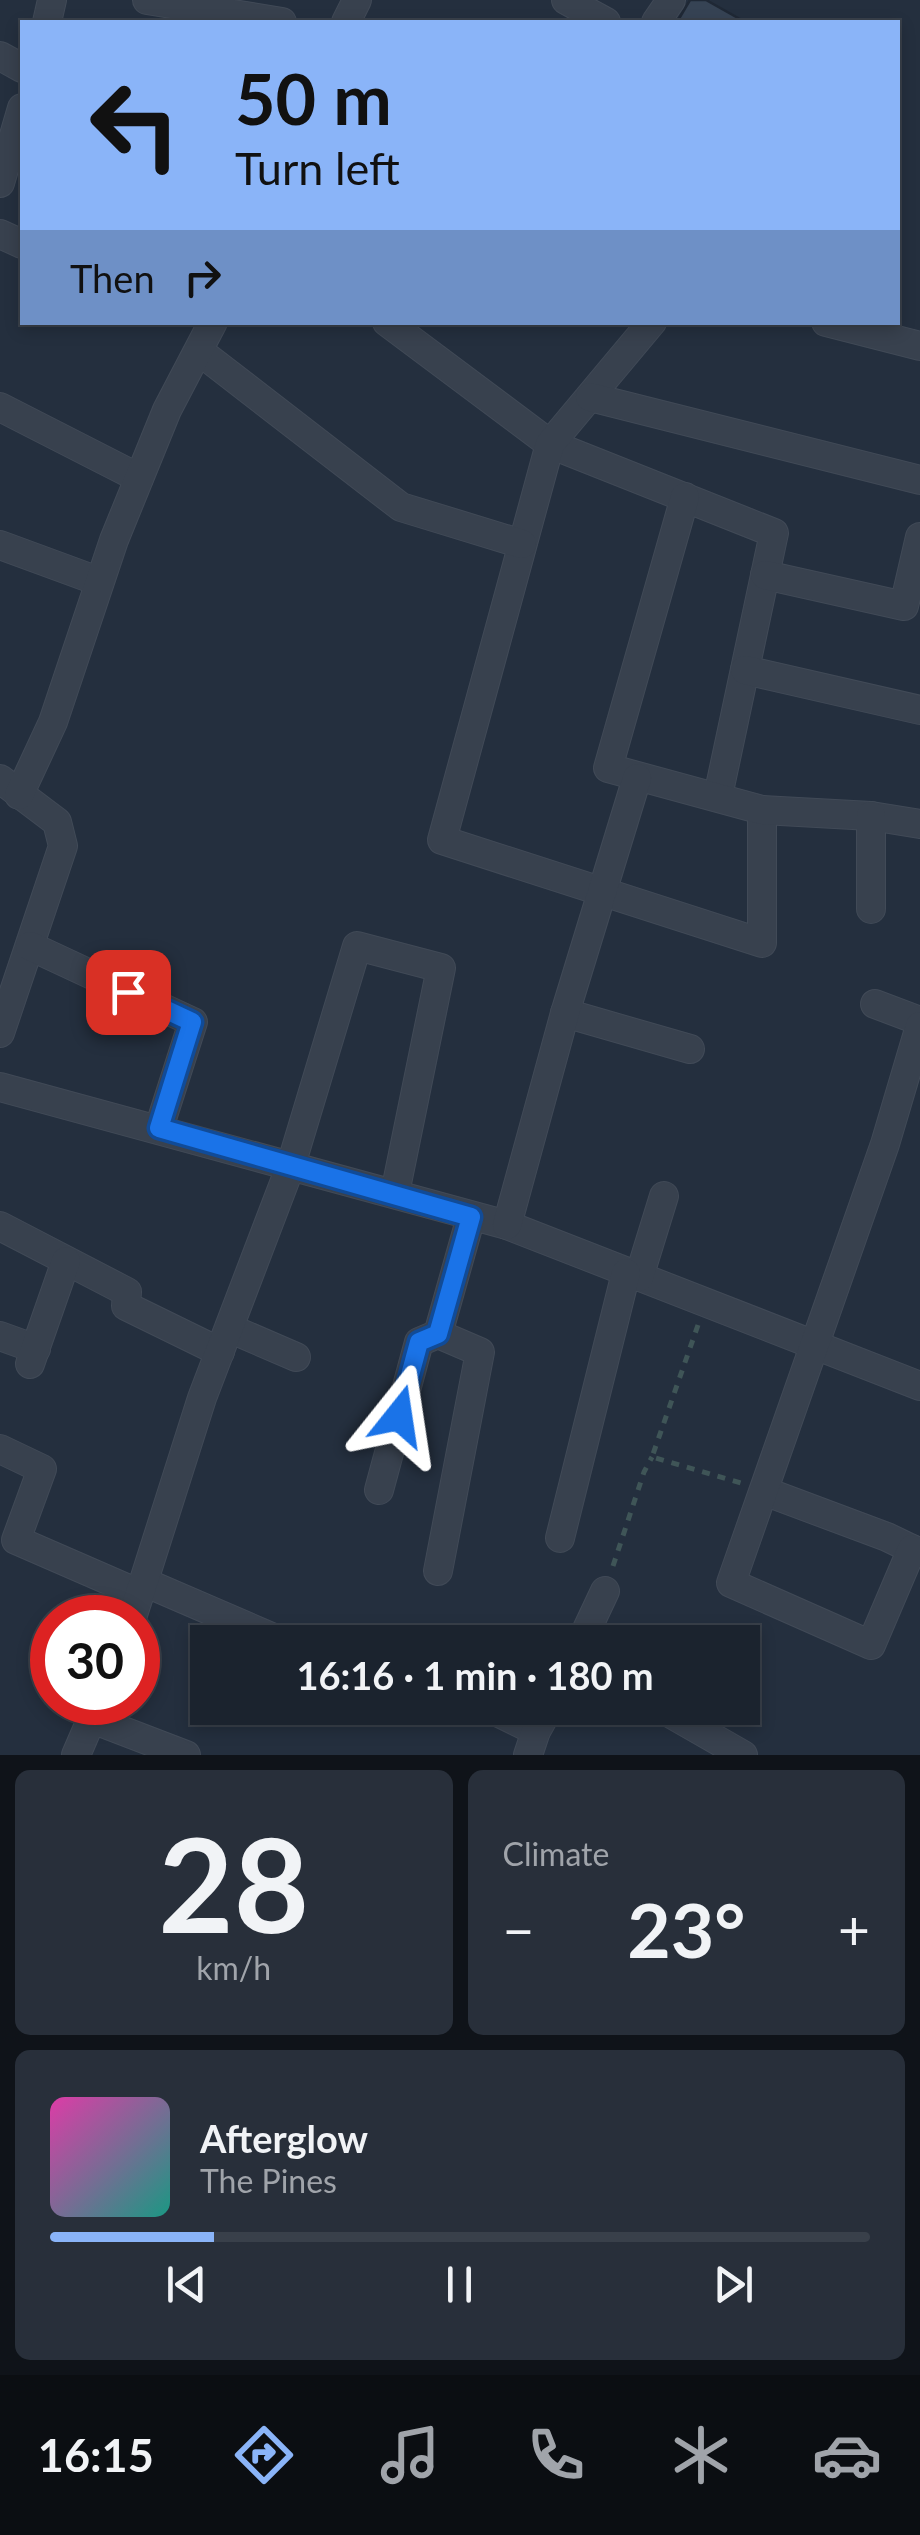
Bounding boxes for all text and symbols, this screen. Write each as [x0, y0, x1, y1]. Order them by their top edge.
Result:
text: 50 m [235, 56, 392, 140]
icon: left [70, 60, 200, 190]
text: Turn left [235, 141, 400, 195]
icon: right [175, 250, 230, 305]
text: Then [70, 255, 155, 301]
pin [86, 950, 171, 1035]
icon: arrive [101, 965, 156, 1020]
position arrow [347, 1364, 451, 1468]
speed limit sign: 30 [30, 1595, 160, 1725]
text: 16:16 · 1 min · 180 m [296, 1652, 654, 1698]
text: 28 [158, 1805, 309, 1961]
text: Climate [503, 1834, 609, 1873]
text: 23° [627, 1884, 745, 1974]
text: − [503, 1896, 534, 1962]
text: + [838, 1896, 870, 1962]
text: km/h [196, 1948, 271, 1987]
text: Afterglow [200, 2115, 368, 2161]
text: The Pines [200, 2161, 337, 2200]
icon: previous [159, 2257, 214, 2312]
icon: pause [432, 2257, 487, 2312]
icon: next [706, 2257, 761, 2312]
icon: directions [229, 2420, 299, 2490]
icon: music [375, 2420, 445, 2490]
icon: phone [521, 2420, 591, 2490]
icon: climate [666, 2420, 736, 2490]
icon: car [812, 2420, 882, 2490]
text: 16:15 [38, 2428, 154, 2482]

